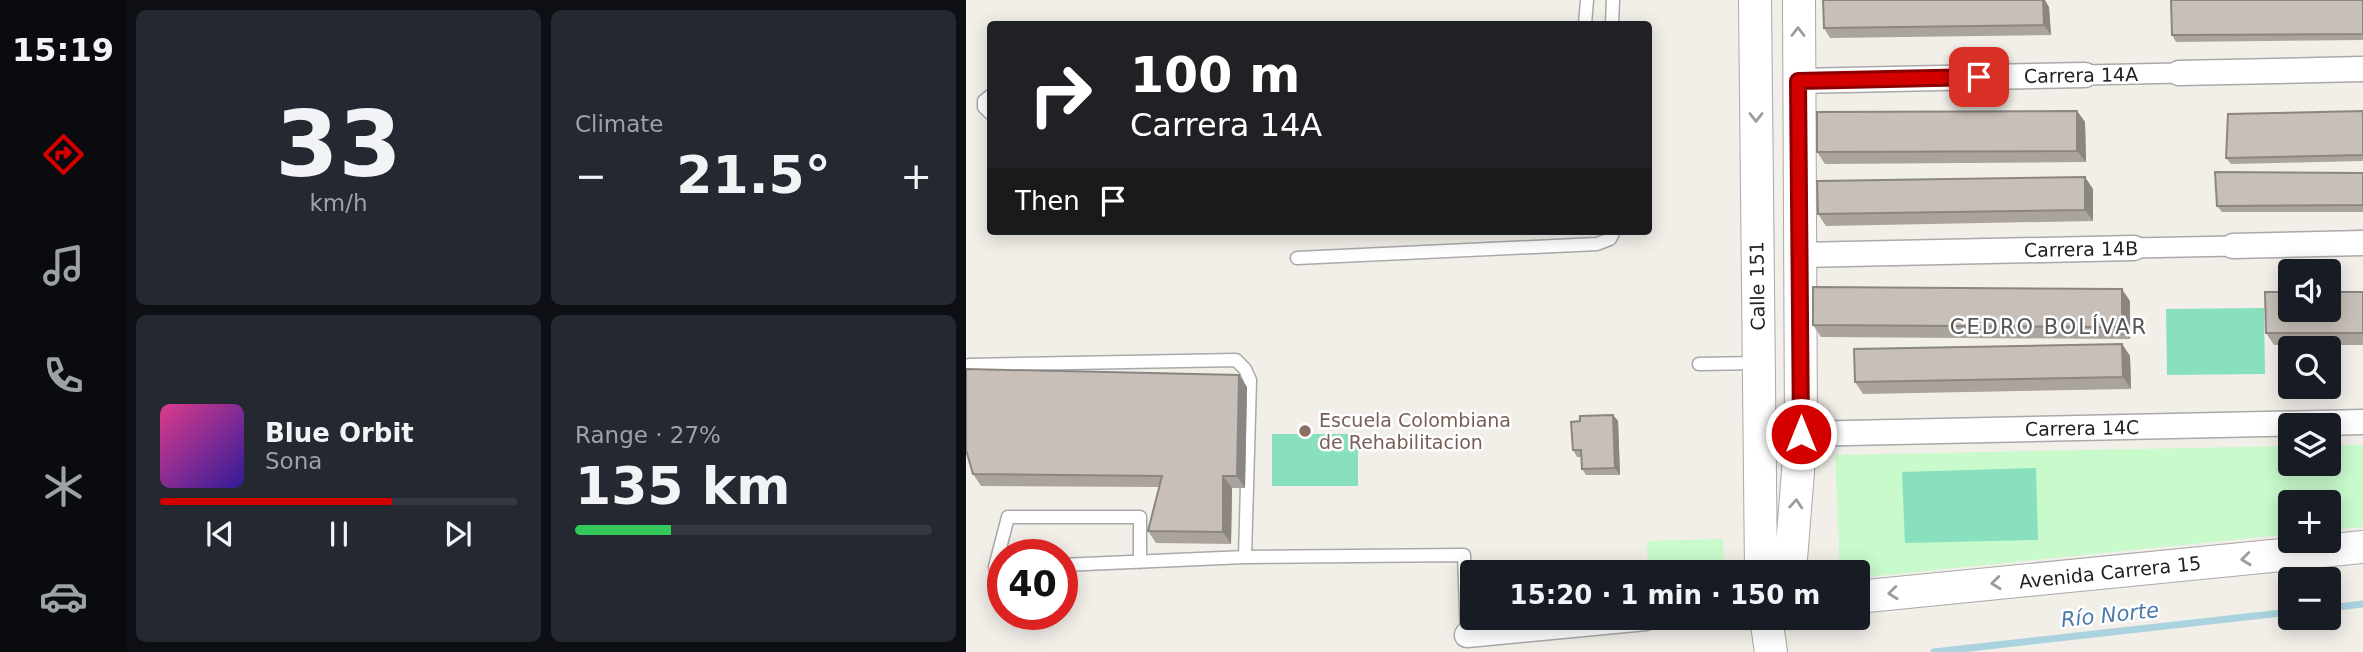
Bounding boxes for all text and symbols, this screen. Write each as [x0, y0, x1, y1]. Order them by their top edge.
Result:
one-way arrow [1790, 26, 1806, 37]
text: 15:19 [12, 31, 114, 69]
text: 100 m [1130, 47, 1300, 104]
pin [1949, 47, 2009, 107]
icon: right [1015, 49, 1106, 140]
icon: arrive [1960, 58, 1998, 96]
street label: Carrera 14A [2024, 63, 2138, 87]
text: 33 [275, 92, 402, 197]
text: Carrera 14A [1130, 106, 1322, 144]
text: Climate [575, 111, 664, 137]
one-way arrow [1748, 112, 1764, 123]
icon: directions [39, 130, 88, 179]
text: 21.5° [676, 145, 831, 205]
text: − [575, 154, 607, 198]
text: + [900, 154, 932, 198]
icon: arrive [1094, 182, 1132, 220]
text: Then [1015, 186, 1080, 216]
text: km/h [309, 190, 368, 216]
street label: Carrera 14B [2024, 237, 2138, 261]
icon: music [39, 241, 88, 290]
street label: Calle 151 [1745, 241, 1769, 331]
map controls [2278, 259, 2341, 630]
button: sound [2278, 259, 2341, 322]
district label: CEDRO BOLÍVAR [1950, 314, 2148, 339]
button: search [2278, 336, 2341, 399]
icon: phone [39, 351, 88, 400]
position arrow [1764, 397, 1838, 471]
place label: Escuela Colombiana de Rehabilitacion [1319, 409, 1511, 453]
button: layers [2278, 413, 2341, 476]
street label: Carrera 14C [2025, 416, 2139, 440]
text: Blue Orbit [265, 418, 414, 448]
text: Range · 27% [575, 422, 721, 448]
marker: Escuela Colombiana de Rehabilitacion [1297, 423, 1313, 439]
text: Sona [265, 448, 322, 474]
text: 135 km [575, 456, 790, 516]
icon: climate [39, 462, 88, 511]
button: + [2278, 490, 2341, 553]
one-way arrow [1788, 498, 1803, 509]
icon: previous [201, 515, 239, 553]
icon: pause [320, 515, 358, 553]
icon: next [439, 515, 477, 553]
speed limit sign: 40 [987, 539, 1078, 630]
street label: Avenida Carrera 15 [2018, 551, 2202, 593]
one-way arrow [2241, 551, 2252, 566]
button: − [2278, 567, 2341, 630]
icon: car [39, 572, 88, 621]
one-way arrow [1990, 576, 2001, 591]
text: 15:20 · 1 min · 150 m [1510, 580, 1820, 610]
one-way arrow [1887, 586, 1899, 601]
water label: Río Norte [2060, 598, 2160, 632]

